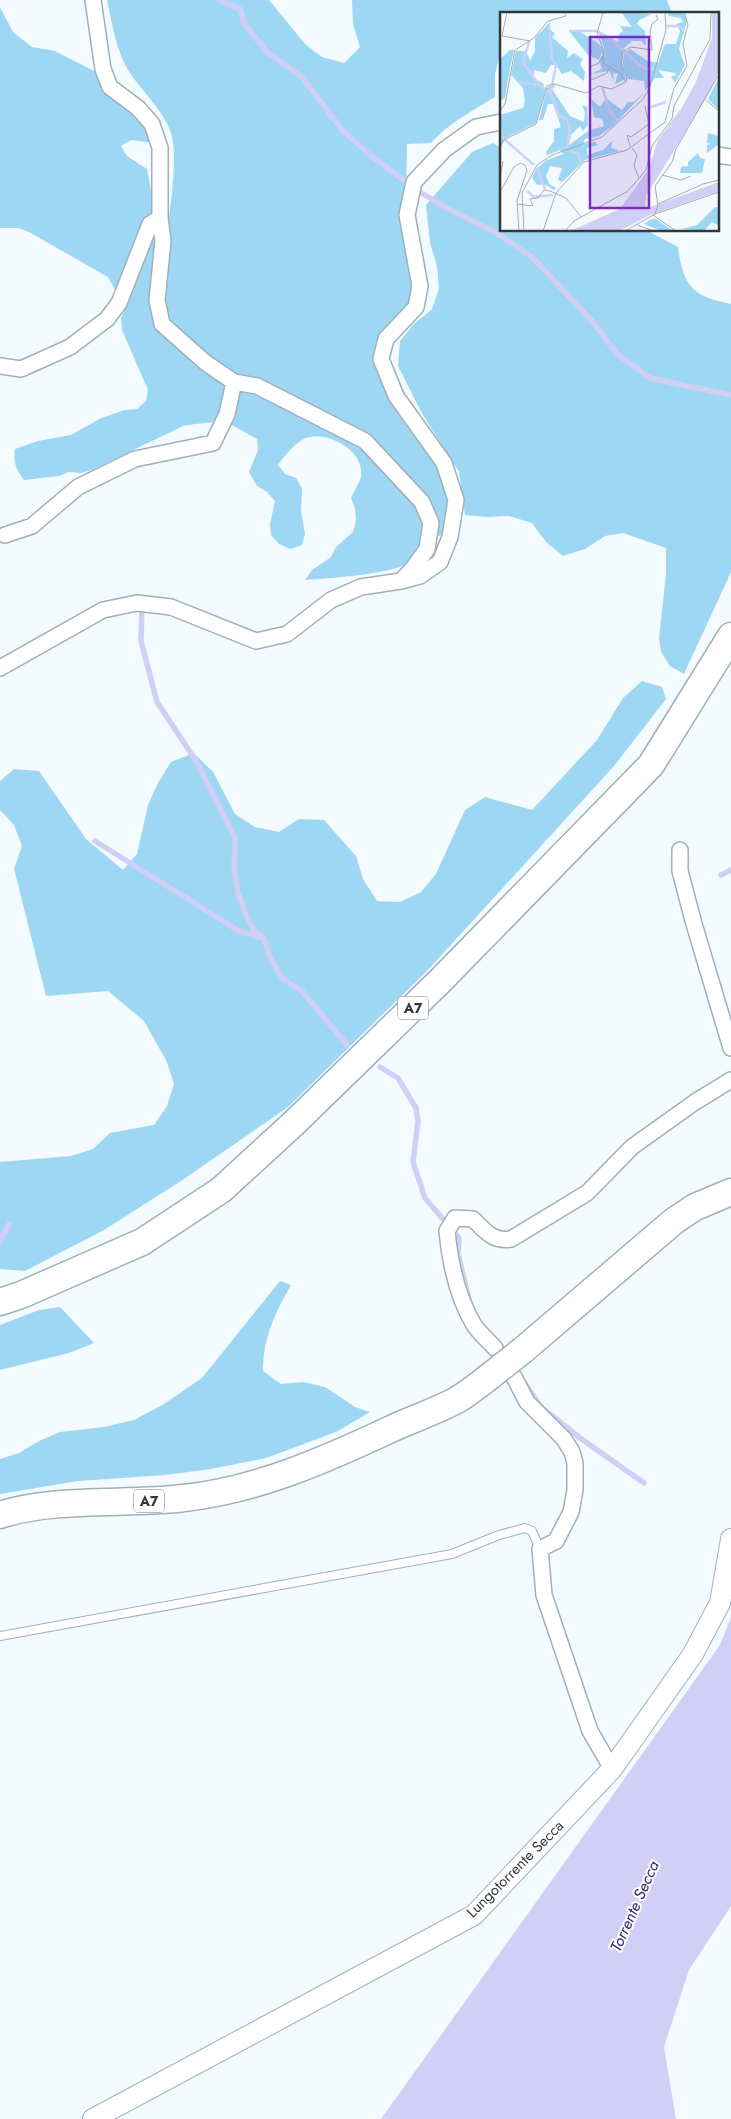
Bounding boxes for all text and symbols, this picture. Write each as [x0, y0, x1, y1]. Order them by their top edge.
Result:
inset map [500, 12, 718, 231]
road number: A7 [398, 996, 428, 1020]
road number: A7 [134, 1490, 164, 1512]
street label: Lungotorrente Secca [461, 1815, 569, 1923]
water label: Torrente Secca [604, 1857, 665, 1955]

